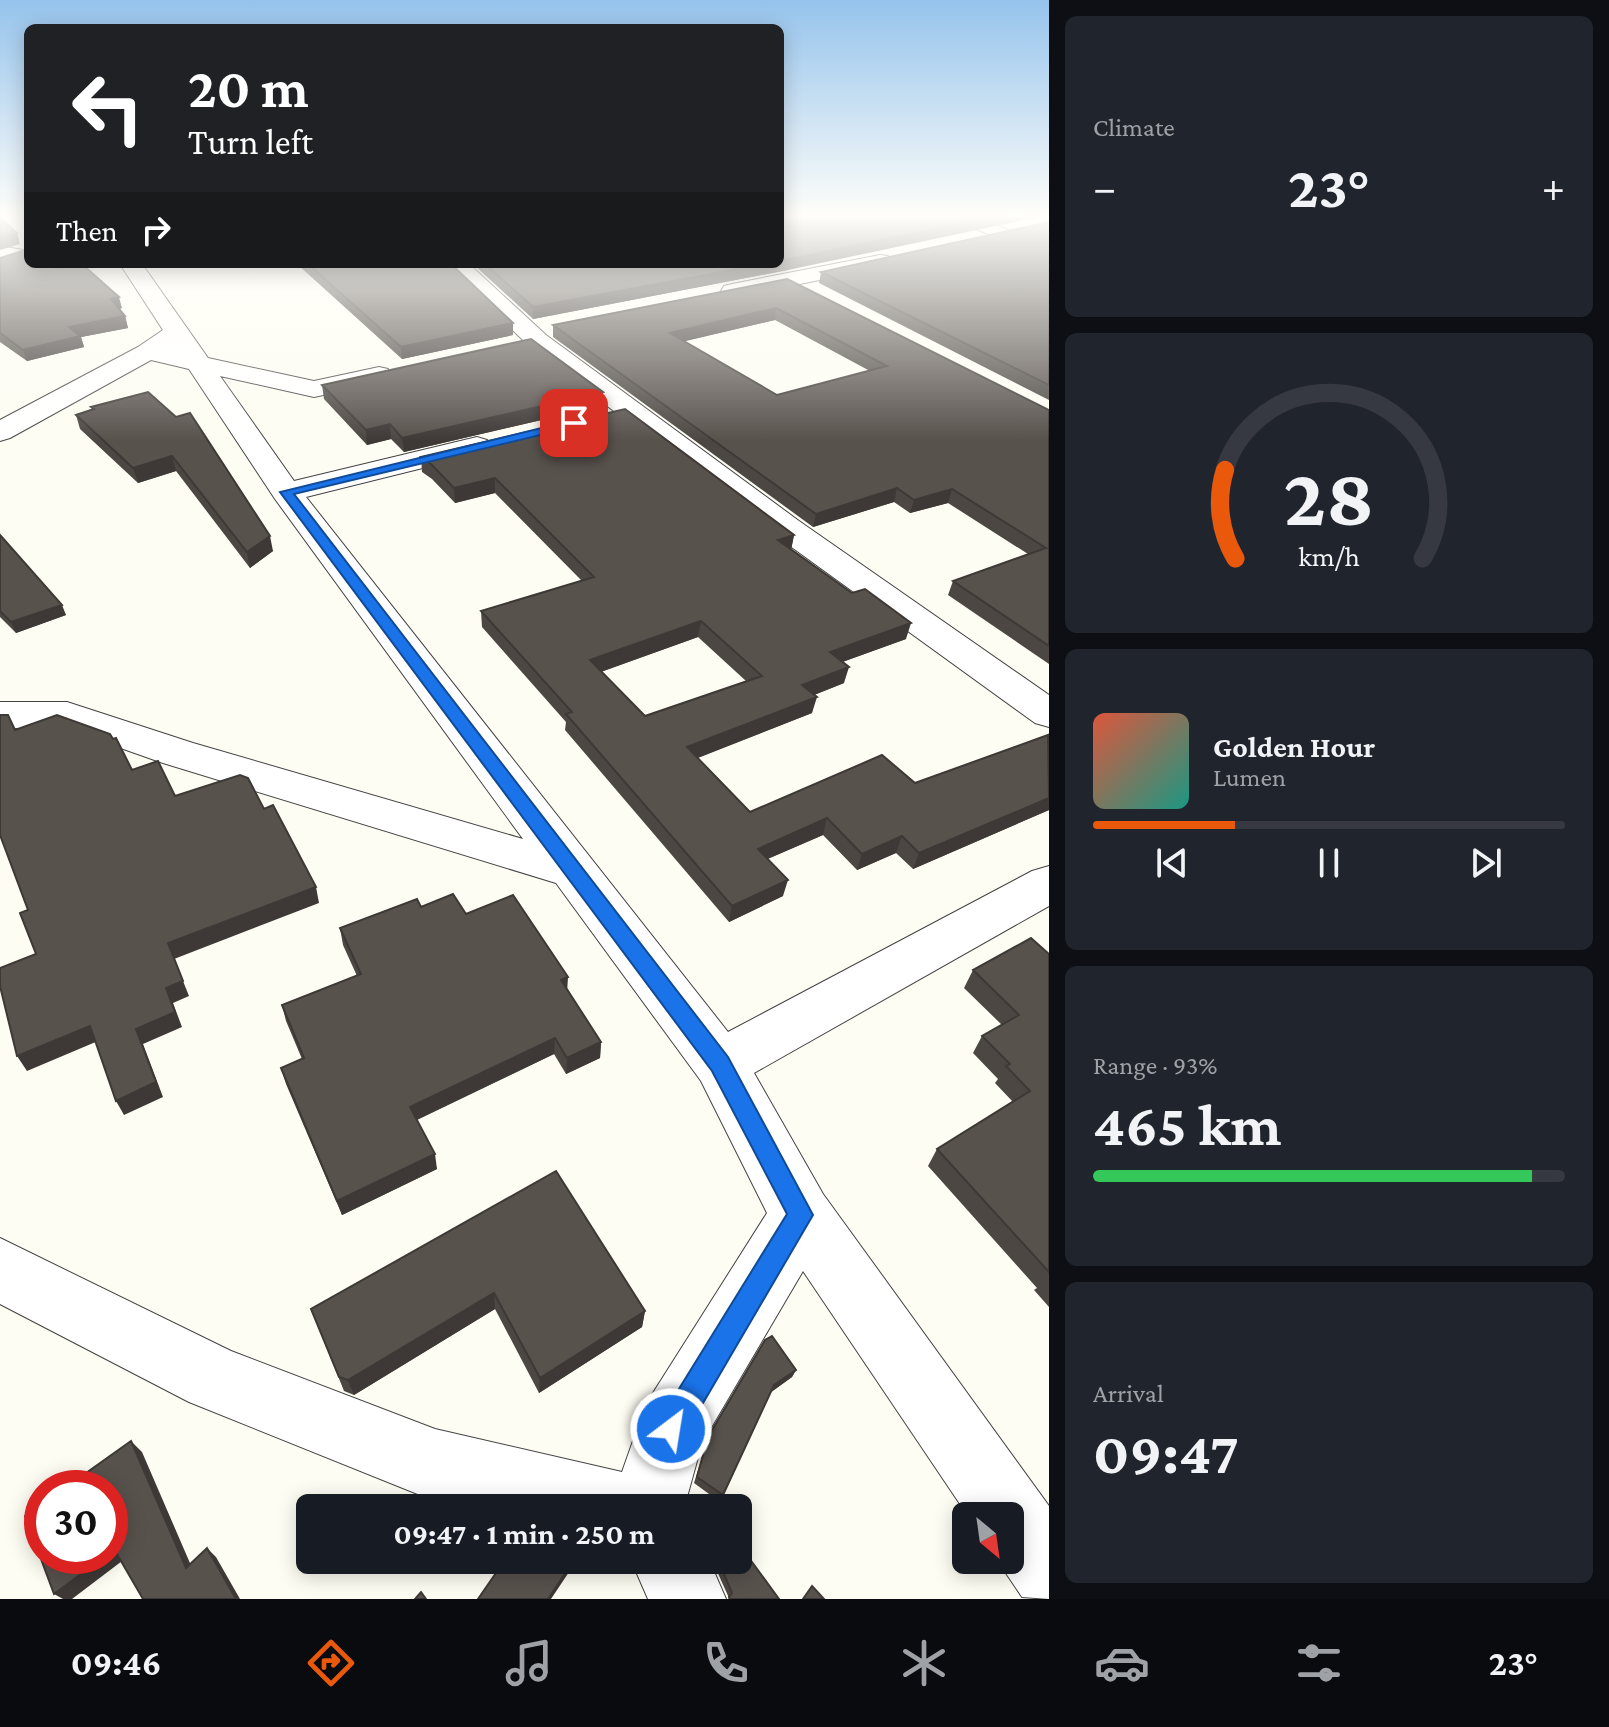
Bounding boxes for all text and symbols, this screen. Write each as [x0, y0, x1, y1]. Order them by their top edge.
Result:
icon: left [56, 56, 160, 160]
text: 20 m [188, 57, 309, 119]
text: Climate [1093, 113, 1175, 142]
text: Turn left [188, 122, 313, 162]
text: 23° [1288, 153, 1370, 220]
text: − [1093, 163, 1116, 211]
text: + [1542, 163, 1565, 211]
icon: right [134, 208, 178, 252]
text: Then [56, 214, 118, 247]
pin [540, 389, 608, 457]
icon: arrive [552, 401, 596, 445]
text: 28 [1284, 449, 1374, 542]
text: km/h [1298, 540, 1360, 572]
text: Golden Hour [1213, 730, 1375, 763]
text: Lumen [1213, 763, 1286, 792]
icon: previous [1150, 841, 1194, 885]
icon: pause [1307, 841, 1351, 885]
icon: next [1464, 841, 1508, 885]
text: Range · 93% [1093, 1051, 1217, 1080]
text: 465 km [1093, 1091, 1282, 1158]
text: Arrival [1093, 1379, 1164, 1408]
position arrow [629, 1387, 713, 1471]
text: 09:47 [1093, 1419, 1239, 1486]
speed limit sign: 30 [24, 1470, 128, 1574]
north arrow [952, 1502, 1024, 1574]
map controls [952, 1502, 1024, 1574]
text: 09:47 · 1 min · 250 m [393, 1517, 655, 1550]
icon: directions [303, 1635, 359, 1691]
icon: music [501, 1635, 557, 1691]
icon: phone [698, 1635, 754, 1691]
icon: climate [896, 1635, 952, 1691]
icon: car [1094, 1635, 1150, 1691]
icon: filters [1291, 1635, 1347, 1691]
text: 09:46 [71, 1643, 161, 1683]
text: 23° [1489, 1643, 1538, 1683]

